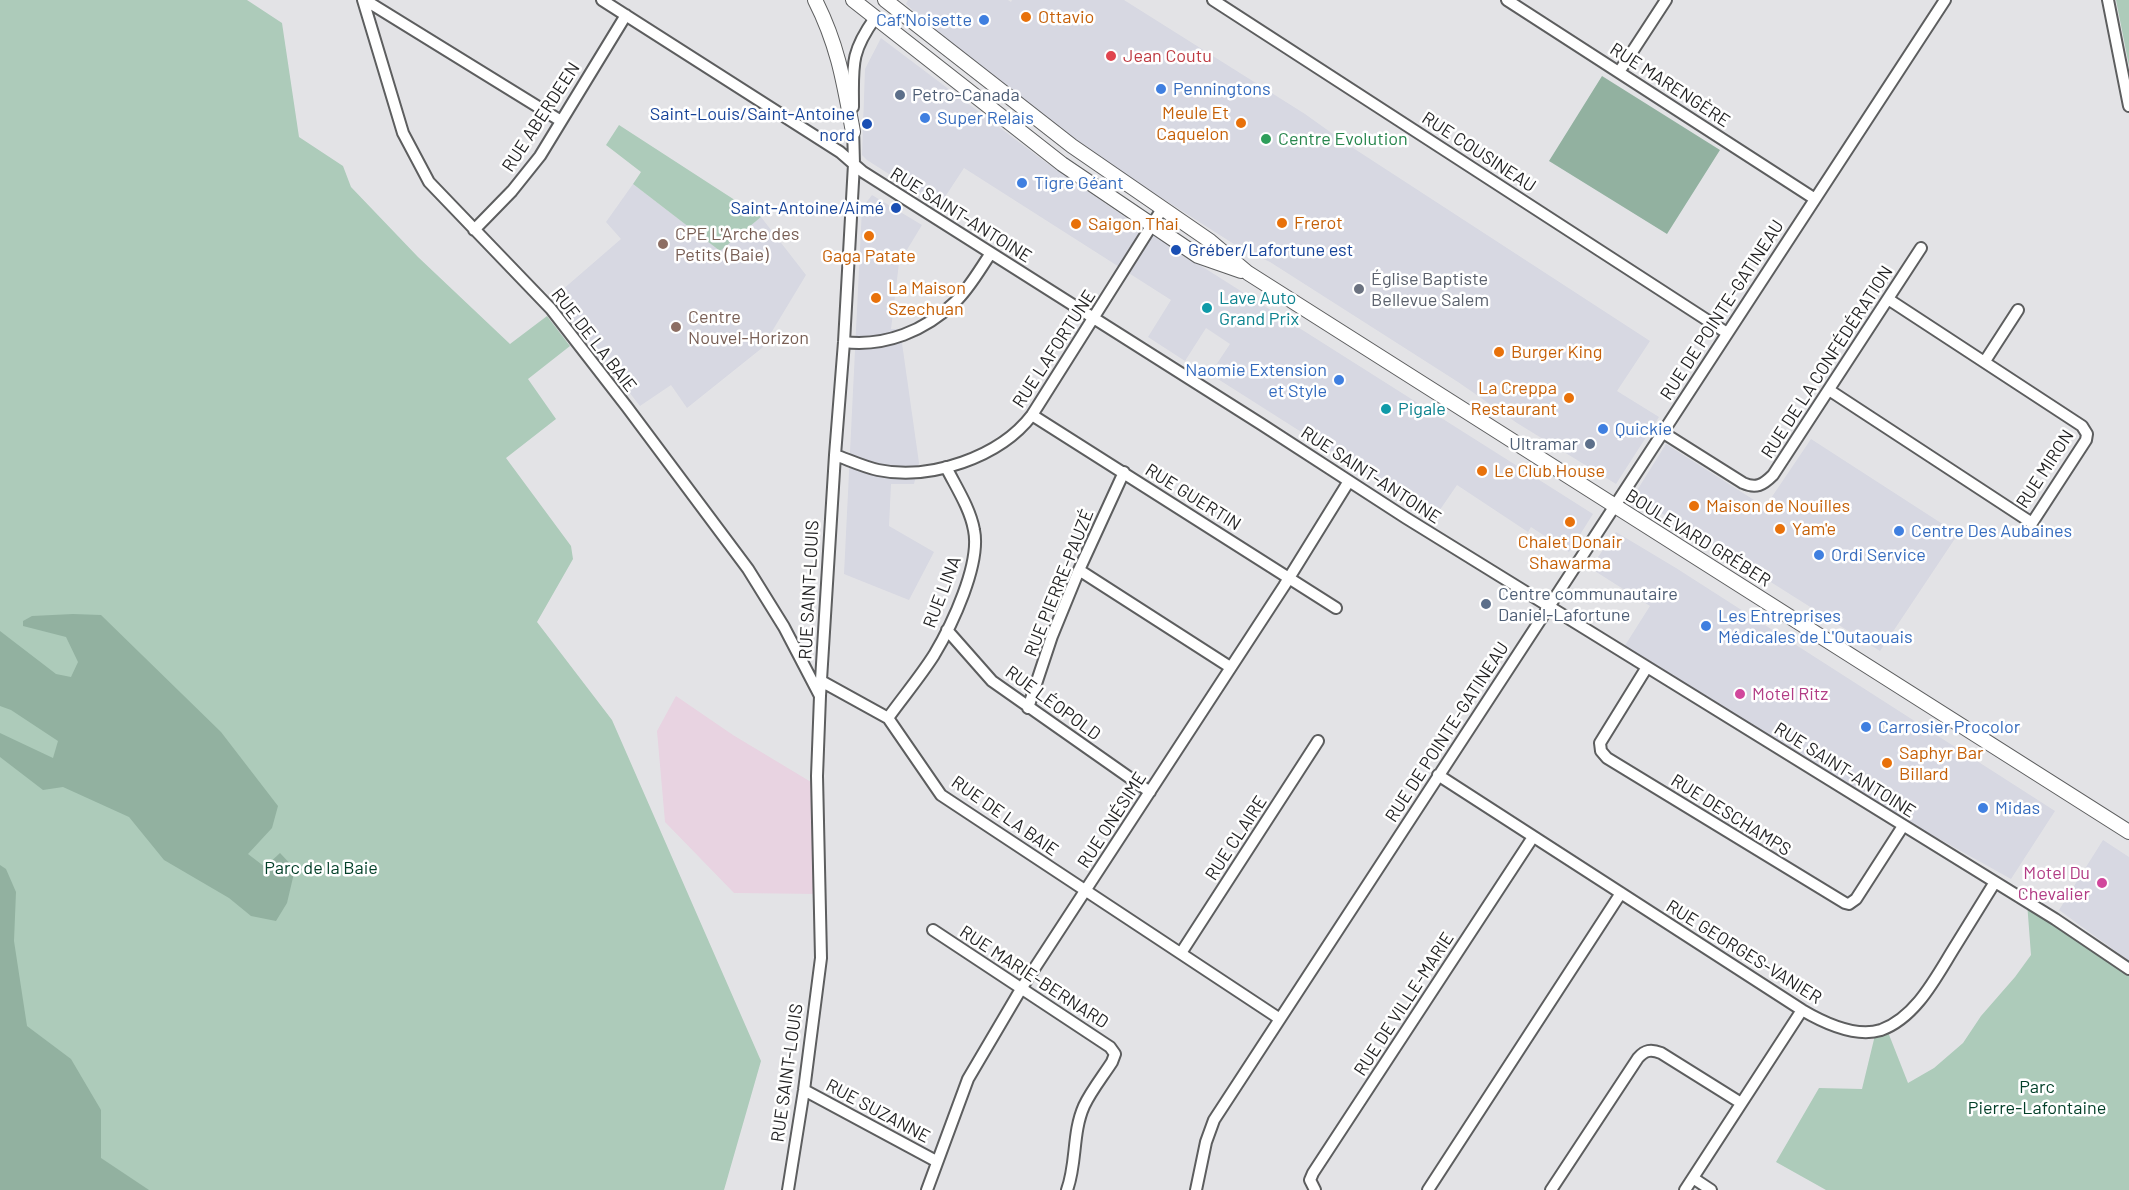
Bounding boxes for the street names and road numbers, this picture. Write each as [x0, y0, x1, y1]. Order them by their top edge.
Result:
street label: RUE MARENGÈRE [1606, 38, 1734, 132]
street label: RUE ABERDEEN [498, 58, 584, 176]
street label: RUE COUSINEAU [1418, 107, 1540, 197]
street label: RUE SAINT-ANTOINE [886, 163, 1036, 267]
street label: RUE DE POINTE-GATINEAU [1656, 216, 1788, 404]
street label: RUE DE LA CONFÉDÉRATION [1757, 262, 1897, 462]
street label: RUE DE LA BAIE [547, 284, 641, 396]
street label: RUE LAFORTUNE [1008, 286, 1100, 412]
street label: RUE SAINT-ANTOINE [1297, 422, 1445, 528]
street label: RUE MIRON [2012, 426, 2078, 512]
street label: RUE GUERTIN [1141, 459, 1245, 535]
street label: BOULEVARD GRÉBER [1621, 485, 1775, 591]
street label: RUE PIERRE-PAUZÉ [1020, 506, 1098, 660]
street label: RUE SAINT-LOUIS [795, 520, 823, 660]
street label: RUE LINA [918, 553, 966, 631]
street label: RUE DE POINTE-GATINEAU [1381, 638, 1513, 826]
street label: RUE LÉOPOLD [1001, 661, 1105, 745]
street label: RUE SAINT-ANTOINE [1770, 718, 1920, 822]
street label: RUE ONÉSIME [1073, 768, 1151, 872]
street label: RUE DESCHAMPS [1667, 769, 1795, 861]
street label: RUE DE LA BAIE [947, 771, 1063, 861]
street label: RUE CLAIRE [1201, 792, 1271, 884]
street label: RUE GEORGES-VANIER [1662, 895, 1826, 1009]
street label: RUE MARIE-BERNARD [956, 921, 1112, 1033]
street label: RUE DE VILLE-MARIE [1350, 928, 1458, 1080]
street label: RUE SAINT-LOUIS [767, 1002, 807, 1144]
street label: RUE SUZANNE [822, 1074, 934, 1148]

